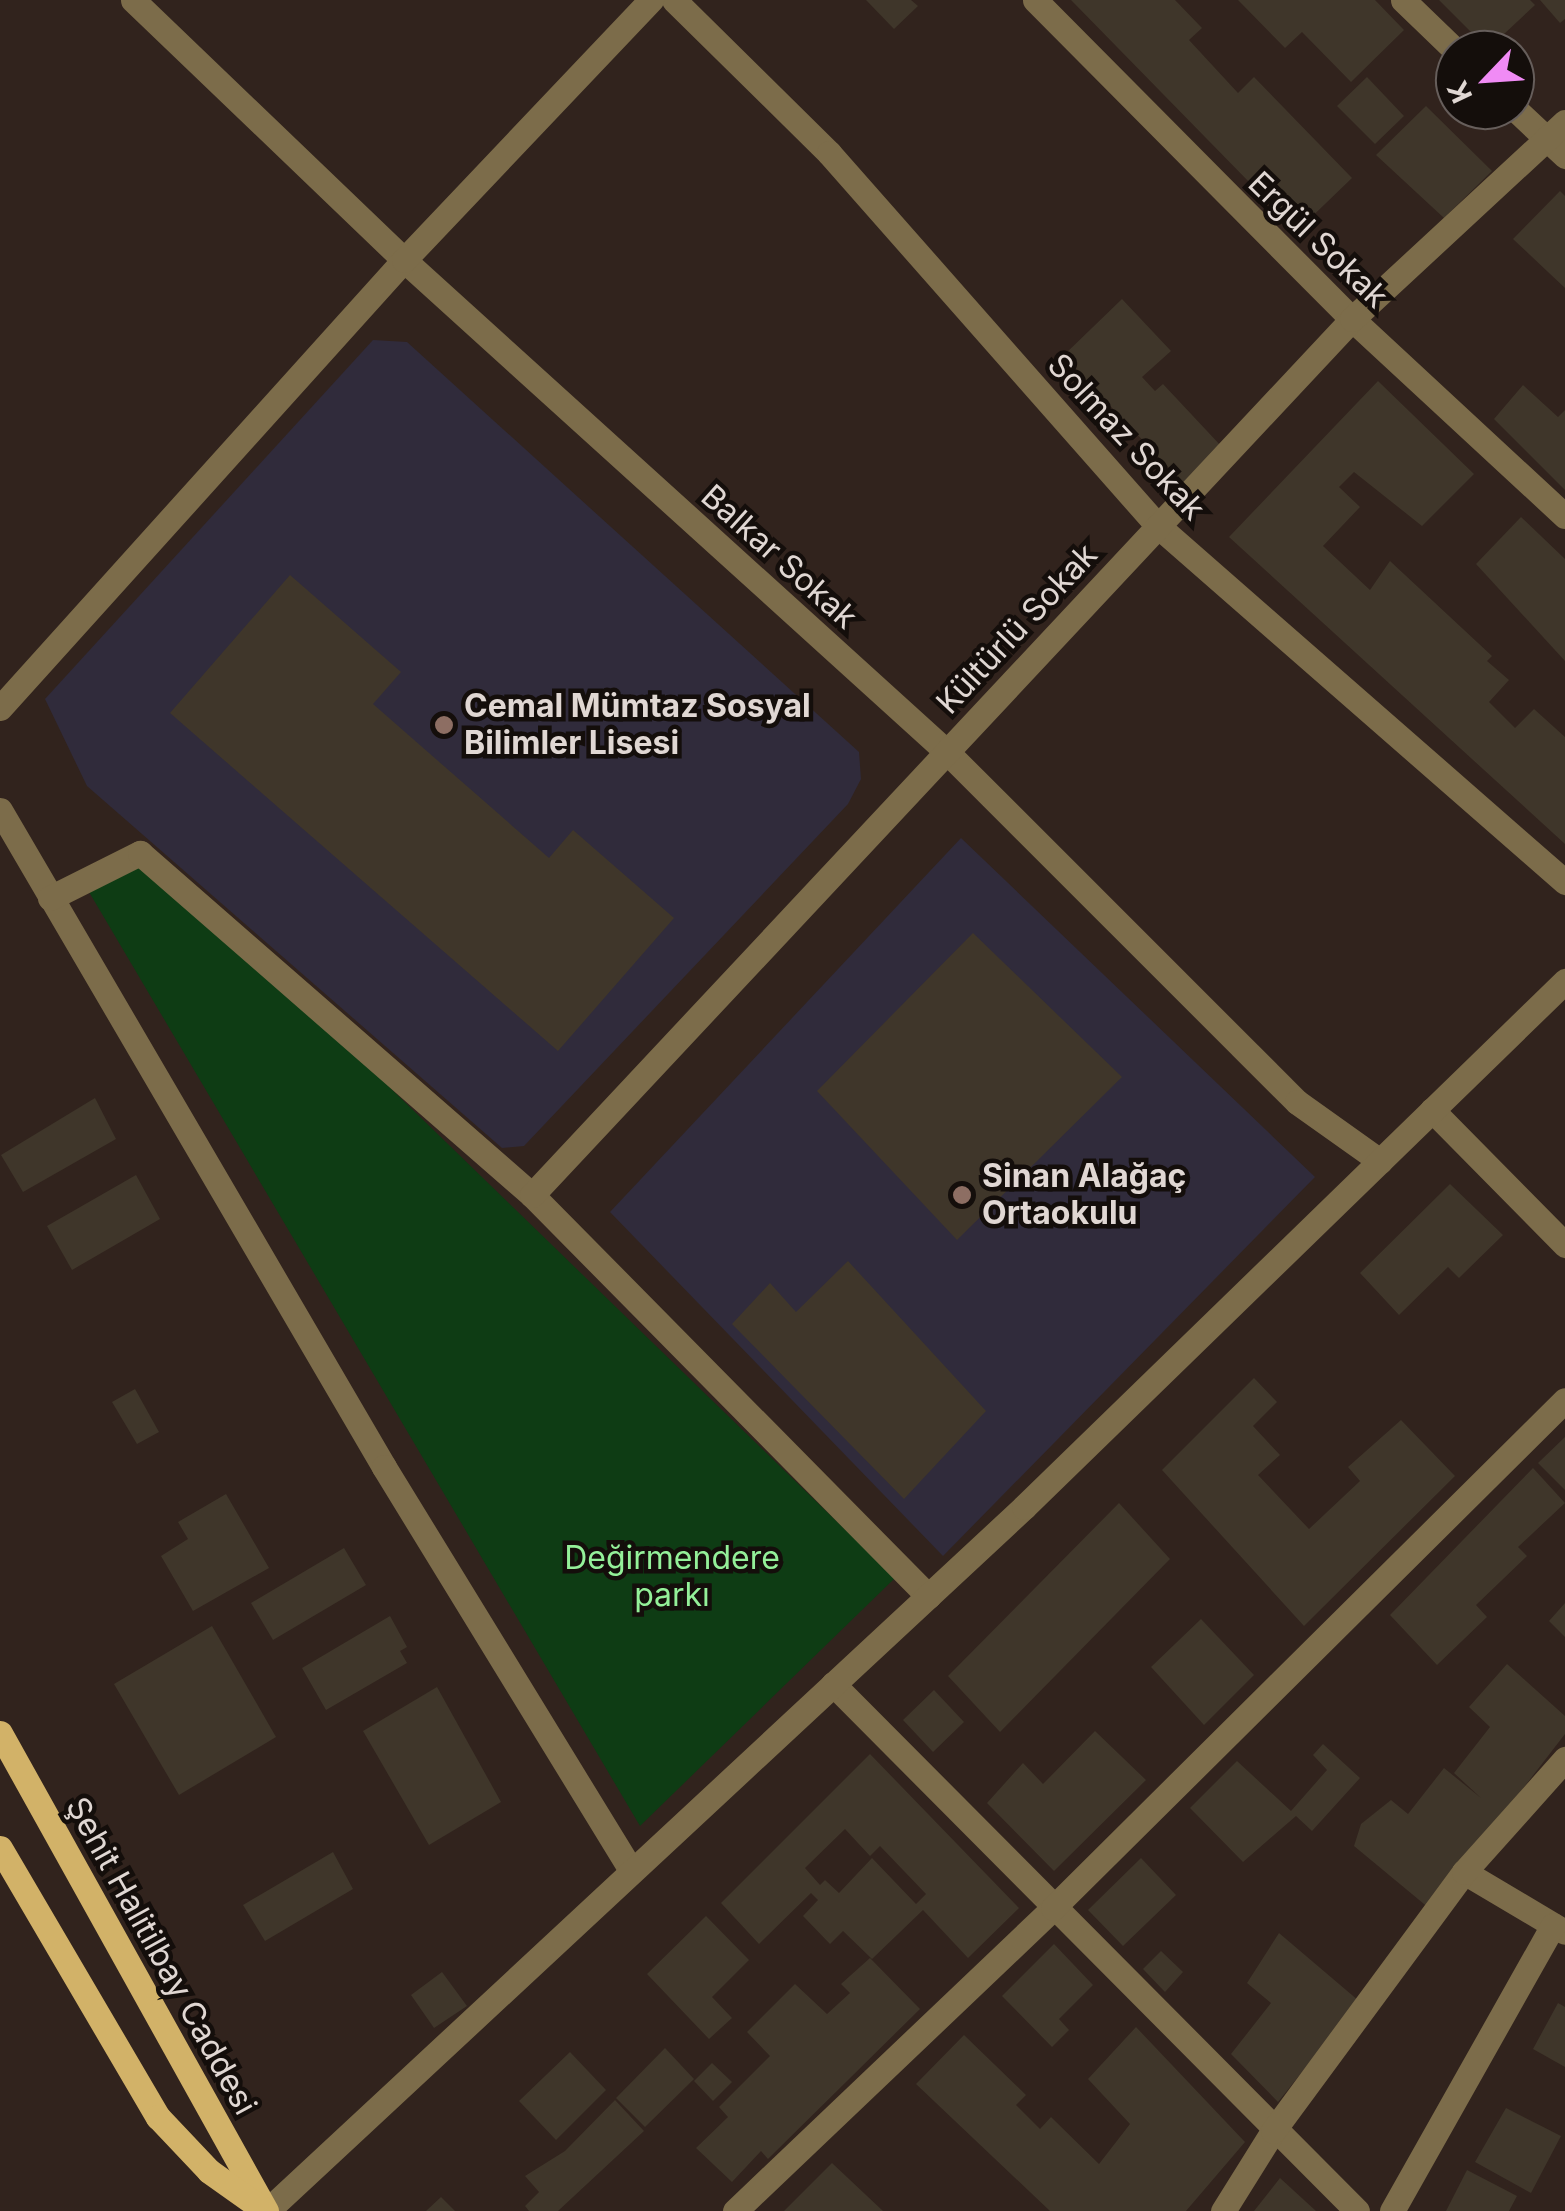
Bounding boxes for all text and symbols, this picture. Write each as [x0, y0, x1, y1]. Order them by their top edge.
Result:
north arrow [1435, 30, 1535, 130]
text: K [1440, 76, 1479, 108]
street label: Ergül Sokak [1240, 164, 1396, 316]
street label: Solmaz Sokak [1039, 346, 1213, 528]
street label: Balkar Sokak [693, 477, 865, 637]
street label: Kültürlü Sokak [929, 536, 1105, 722]
place label: Cemal Mümtaz Sosyal Bilimler Lisesi [464, 688, 811, 763]
marker: Cemal Mümtaz Sosyal Bilimler Lisesi [433, 714, 455, 736]
place label: Sinan Alağaç Ortaokulu [982, 1158, 1186, 1233]
marker: Sinan Alağaç Ortaokulu [951, 1184, 973, 1206]
park label: Değirmendere parkı [564, 1540, 780, 1615]
street label: Şehit Halitilbay Caddesi [58, 1791, 264, 2121]

